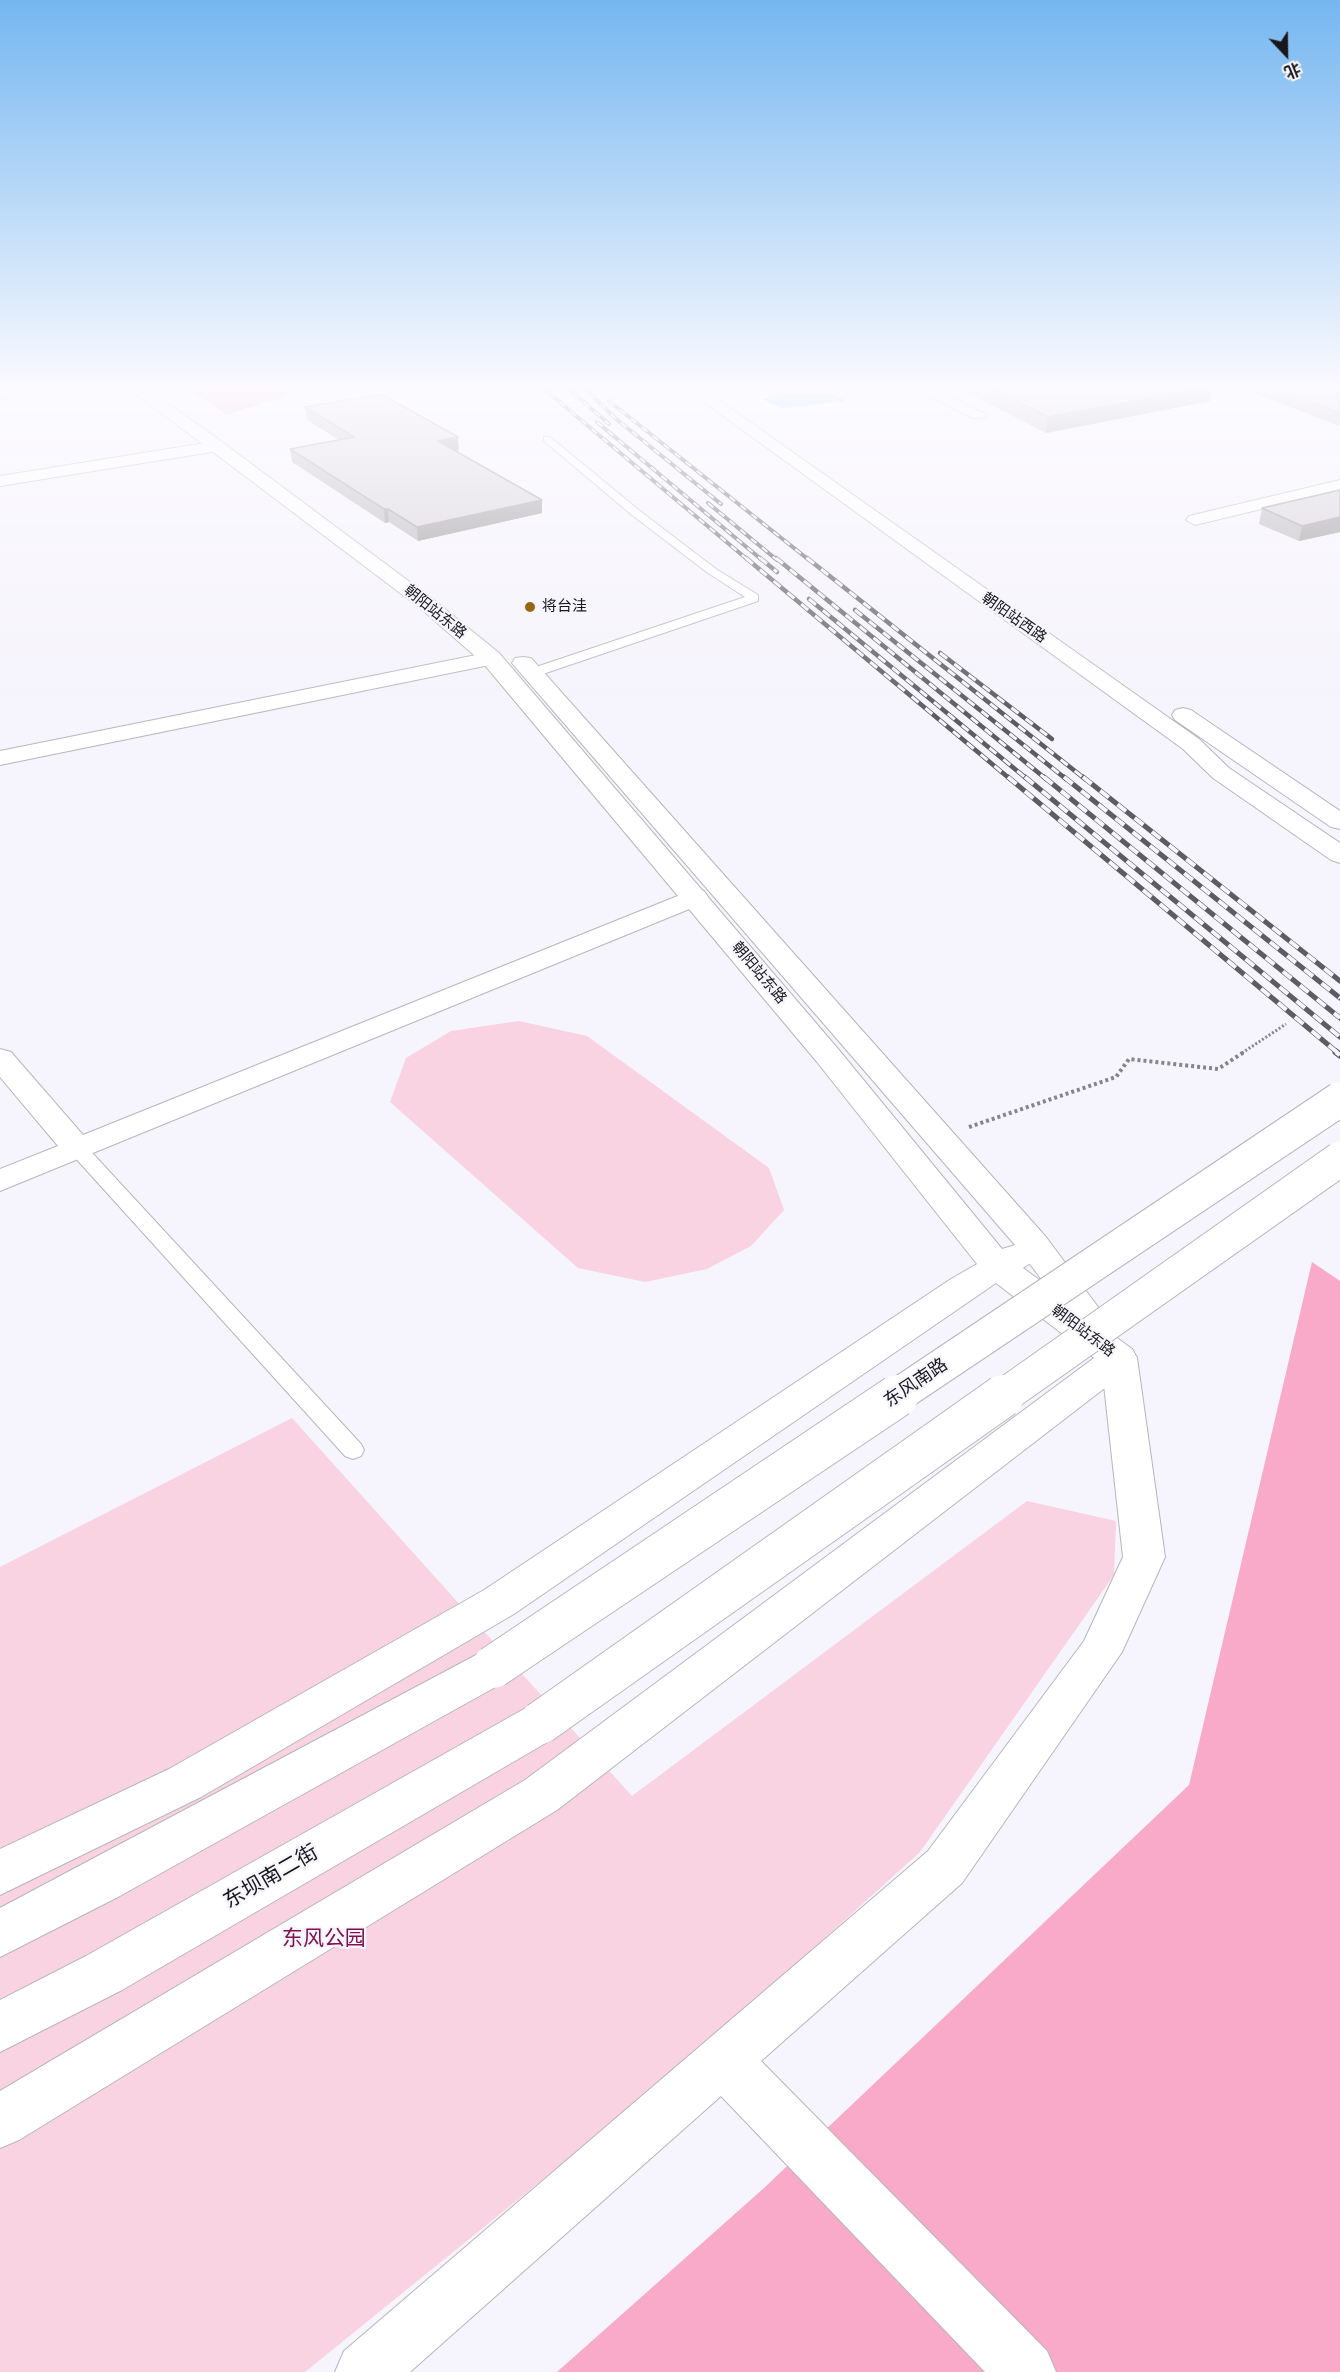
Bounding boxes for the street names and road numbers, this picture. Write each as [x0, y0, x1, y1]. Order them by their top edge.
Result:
street label: 朝阳站东路 [400, 581, 470, 643]
street label: 朝阳站西路 [978, 589, 1050, 647]
street label: 朝阳站东路 [728, 938, 790, 1008]
street label: 朝阳站东路 [1048, 1301, 1118, 1361]
street label: 东风南路 [880, 1354, 952, 1412]
street label: 东坝南二街 [219, 1840, 323, 1914]

